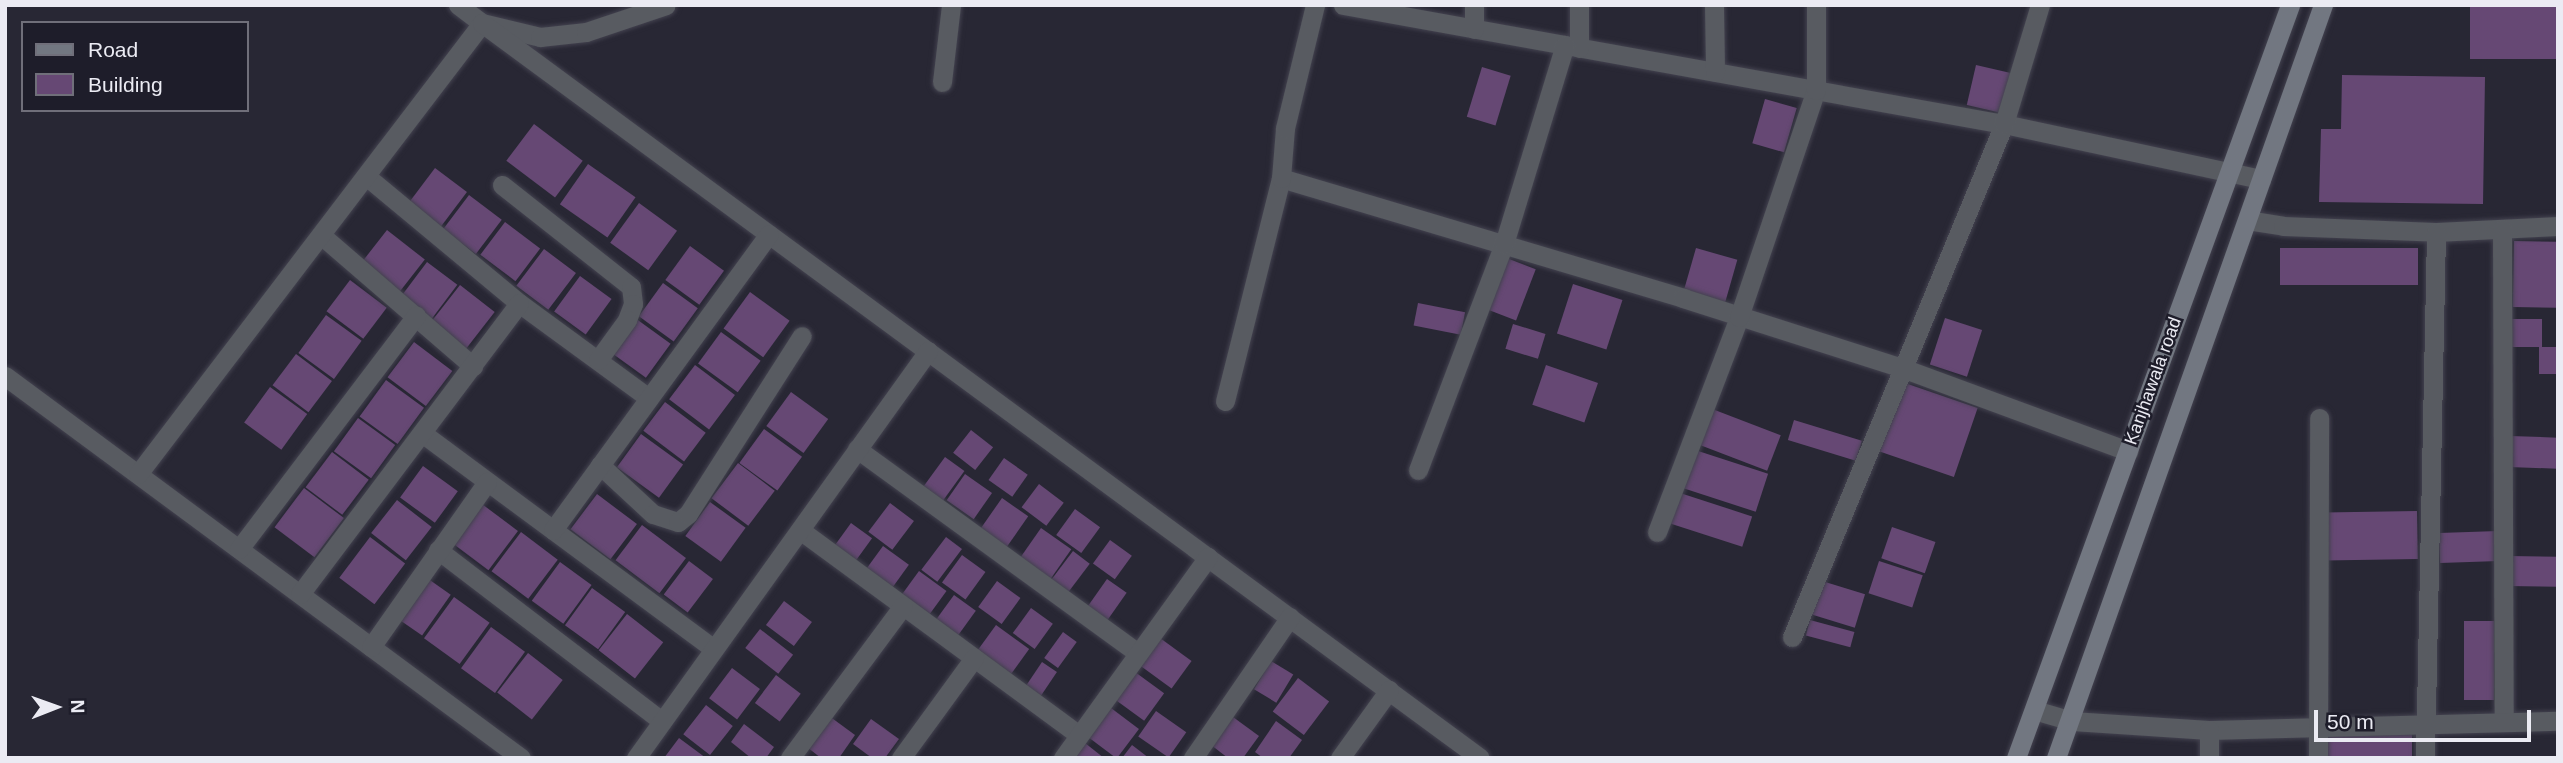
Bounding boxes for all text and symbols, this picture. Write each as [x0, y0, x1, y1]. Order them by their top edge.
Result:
legend [21, 21, 248, 112]
text: Road [88, 38, 138, 61]
text: Building [88, 73, 163, 96]
street label: Kanjhawala road [2120, 314, 2186, 448]
north arrow [21, 672, 91, 742]
scale bar [2318, 696, 2535, 740]
text: N [67, 700, 88, 714]
text: 50 m [2327, 710, 2374, 733]

